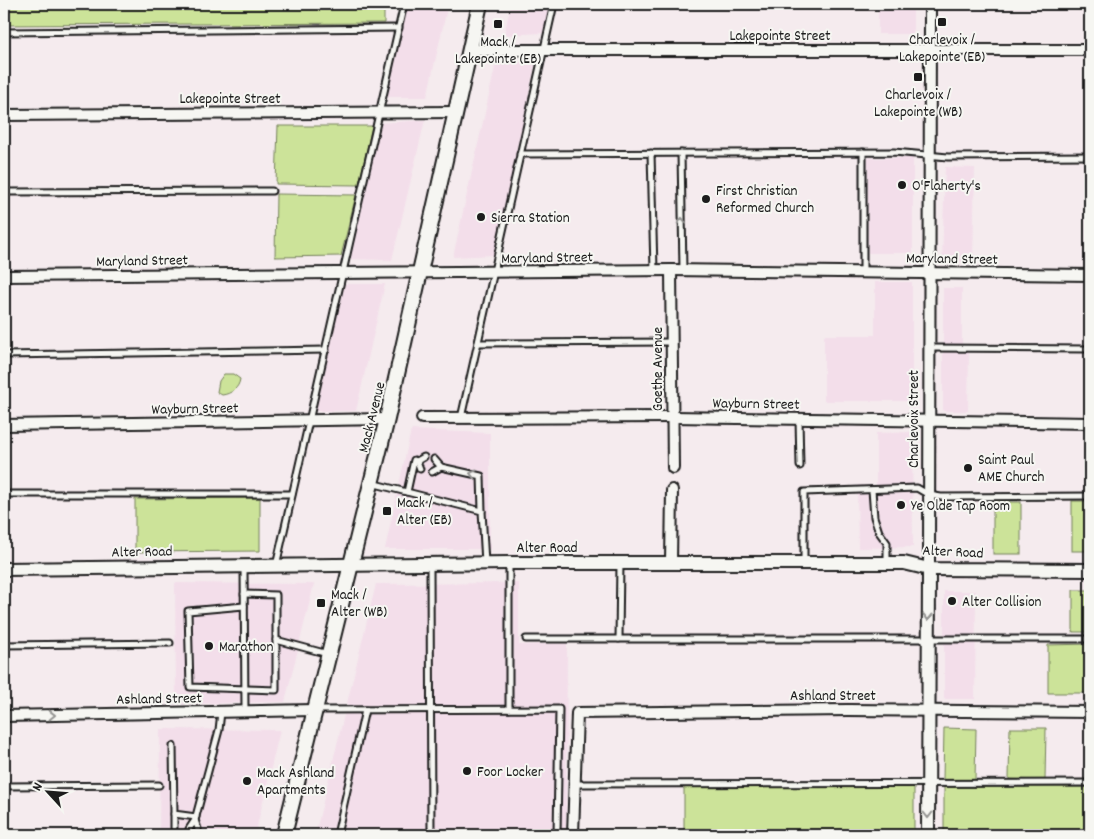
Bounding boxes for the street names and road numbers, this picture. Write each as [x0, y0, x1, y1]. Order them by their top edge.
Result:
street label: Lakepointe Street [729, 26, 831, 48]
street label: Lakepointe Street [179, 89, 281, 111]
street label: Maryland Street [501, 247, 594, 271]
street label: Maryland Street [906, 248, 999, 272]
street label: Maryland Street [96, 250, 189, 274]
street label: Goethe Avenue [648, 326, 670, 411]
street label: Charlevoix Street [904, 369, 926, 468]
street label: Mack Avenue [353, 379, 392, 455]
street label: Wayburn Street [712, 393, 800, 417]
street label: Wayburn Street [151, 398, 239, 422]
street label: Alter Road [517, 538, 577, 560]
street label: Alter Road [922, 540, 984, 566]
street label: Alter Road [111, 541, 173, 565]
street label: Ashland Street [790, 686, 876, 708]
street label: Ashland Street [116, 688, 203, 712]

